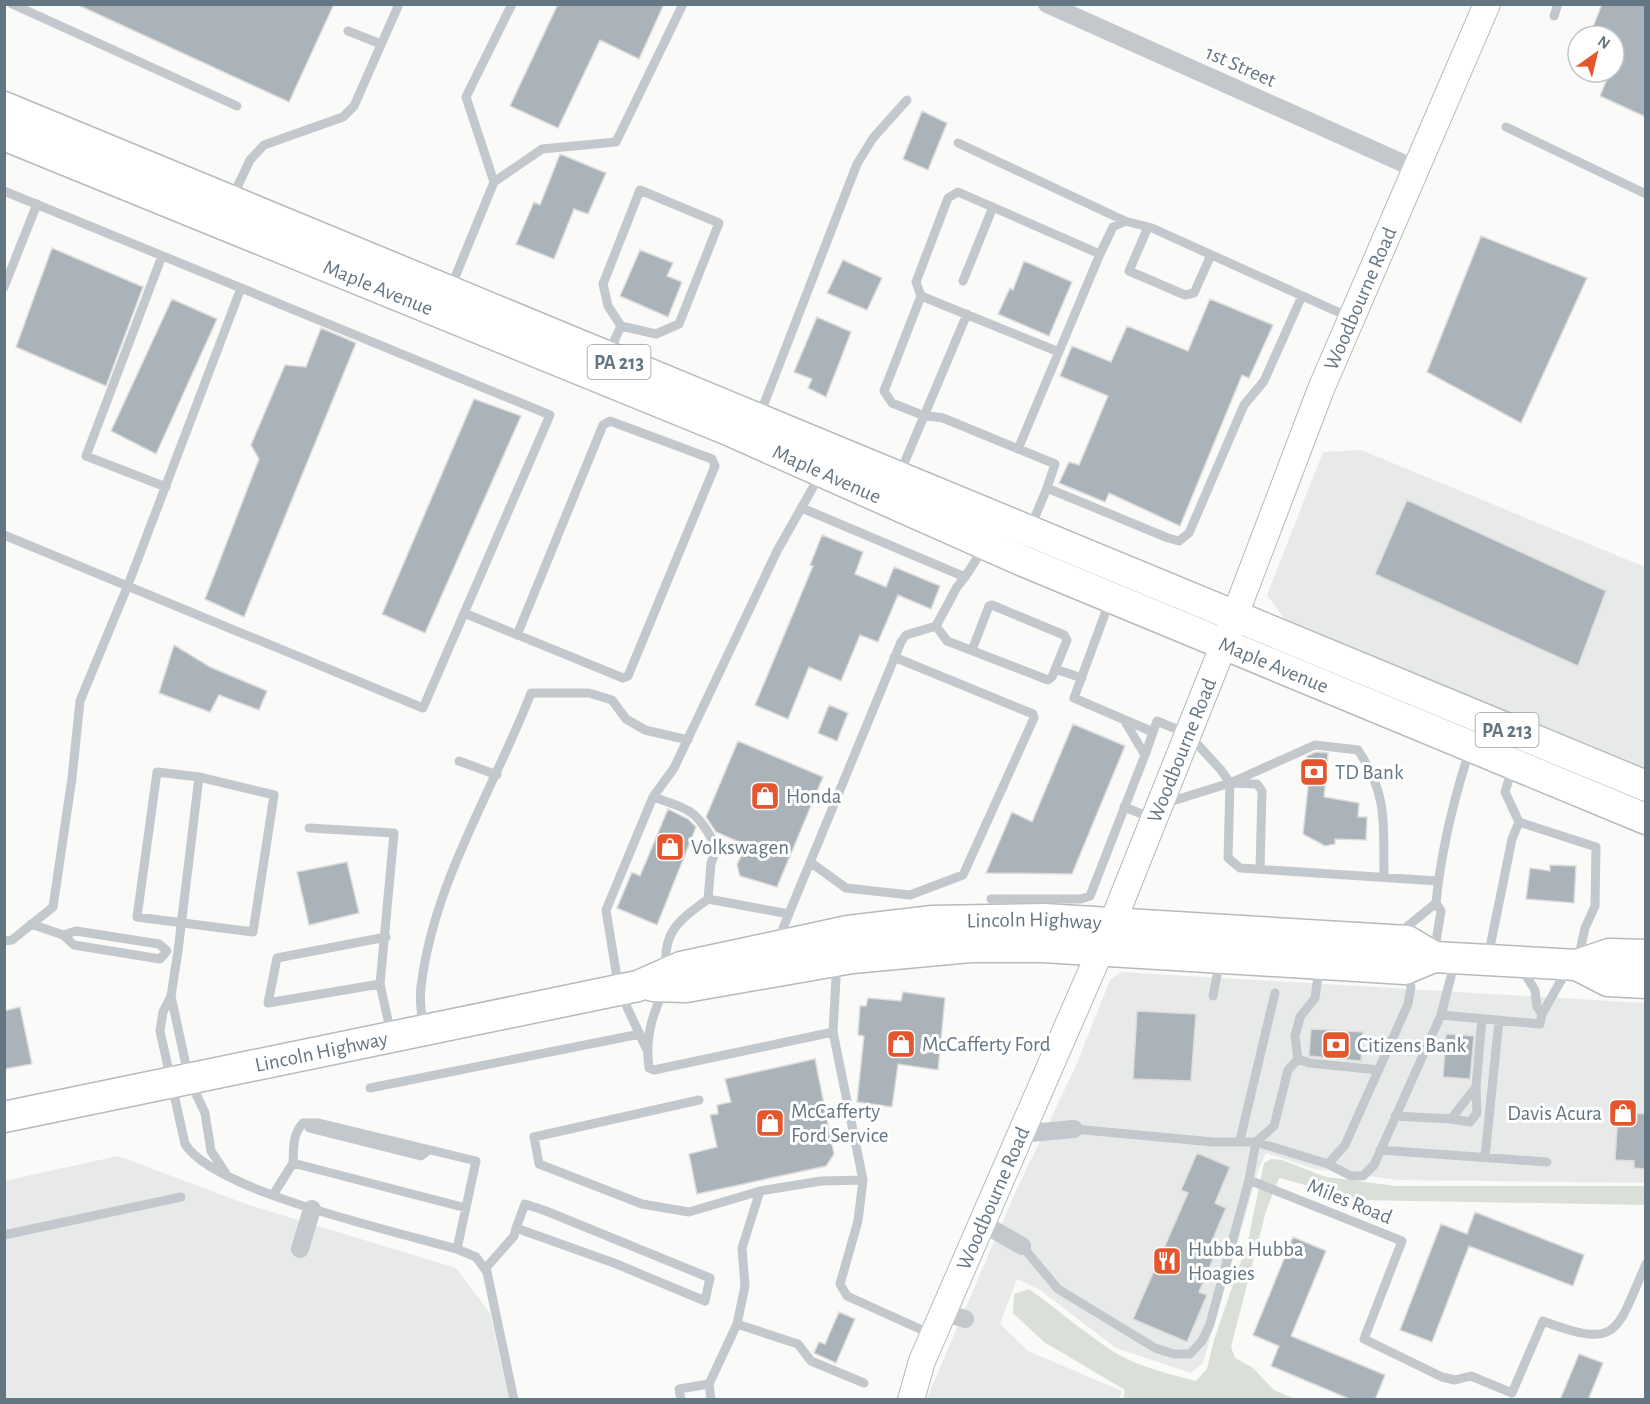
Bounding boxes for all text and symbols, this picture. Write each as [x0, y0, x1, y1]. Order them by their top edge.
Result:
north arrow [1566, 24, 1626, 84]
text: N [1595, 33, 1613, 52]
street label: 1st Street [1202, 42, 1279, 91]
street label: Woodbourne Road [1320, 224, 1401, 373]
street label: Maple Avenue [320, 256, 436, 319]
road number: PA 213 [588, 345, 650, 379]
street label: Maple Avenue [769, 441, 884, 508]
street label: Maple Avenue [1216, 633, 1331, 697]
street label: Woodbourne Road [1144, 675, 1220, 826]
road number: PA 213 [1476, 713, 1538, 747]
bank icon: TD Bank [1298, 756, 1330, 788]
place label: TD Bank [1335, 762, 1404, 783]
shop icon: Honda [749, 780, 781, 812]
place label: Honda [786, 786, 842, 807]
shop icon: Volkswagen [654, 831, 686, 863]
place label: Volkswagen [691, 837, 789, 858]
street label: Lincoln Highway [966, 909, 1102, 933]
street label: Lincoln Highway [253, 1028, 390, 1076]
shop icon: McCafferty Ford [885, 1028, 917, 1060]
bank icon: Citizens Bank [1320, 1029, 1352, 1061]
place label: McCafferty Ford [922, 1034, 1051, 1055]
place label: Citizens Bank [1357, 1035, 1466, 1056]
shop icon: Davis Acura [1607, 1097, 1639, 1129]
place label: McCafferty Ford Service [791, 1101, 889, 1146]
place label: Davis Acura [1507, 1103, 1602, 1124]
shop icon: McCafferty Ford Service [754, 1107, 786, 1139]
street label: Woodbourne Road [953, 1124, 1034, 1273]
street label: Miles Road [1304, 1175, 1395, 1228]
place label: Hubba Hubba Hoagies [1188, 1239, 1304, 1284]
restaurant icon: Hubba Hubba Hoagies [1151, 1245, 1183, 1277]

